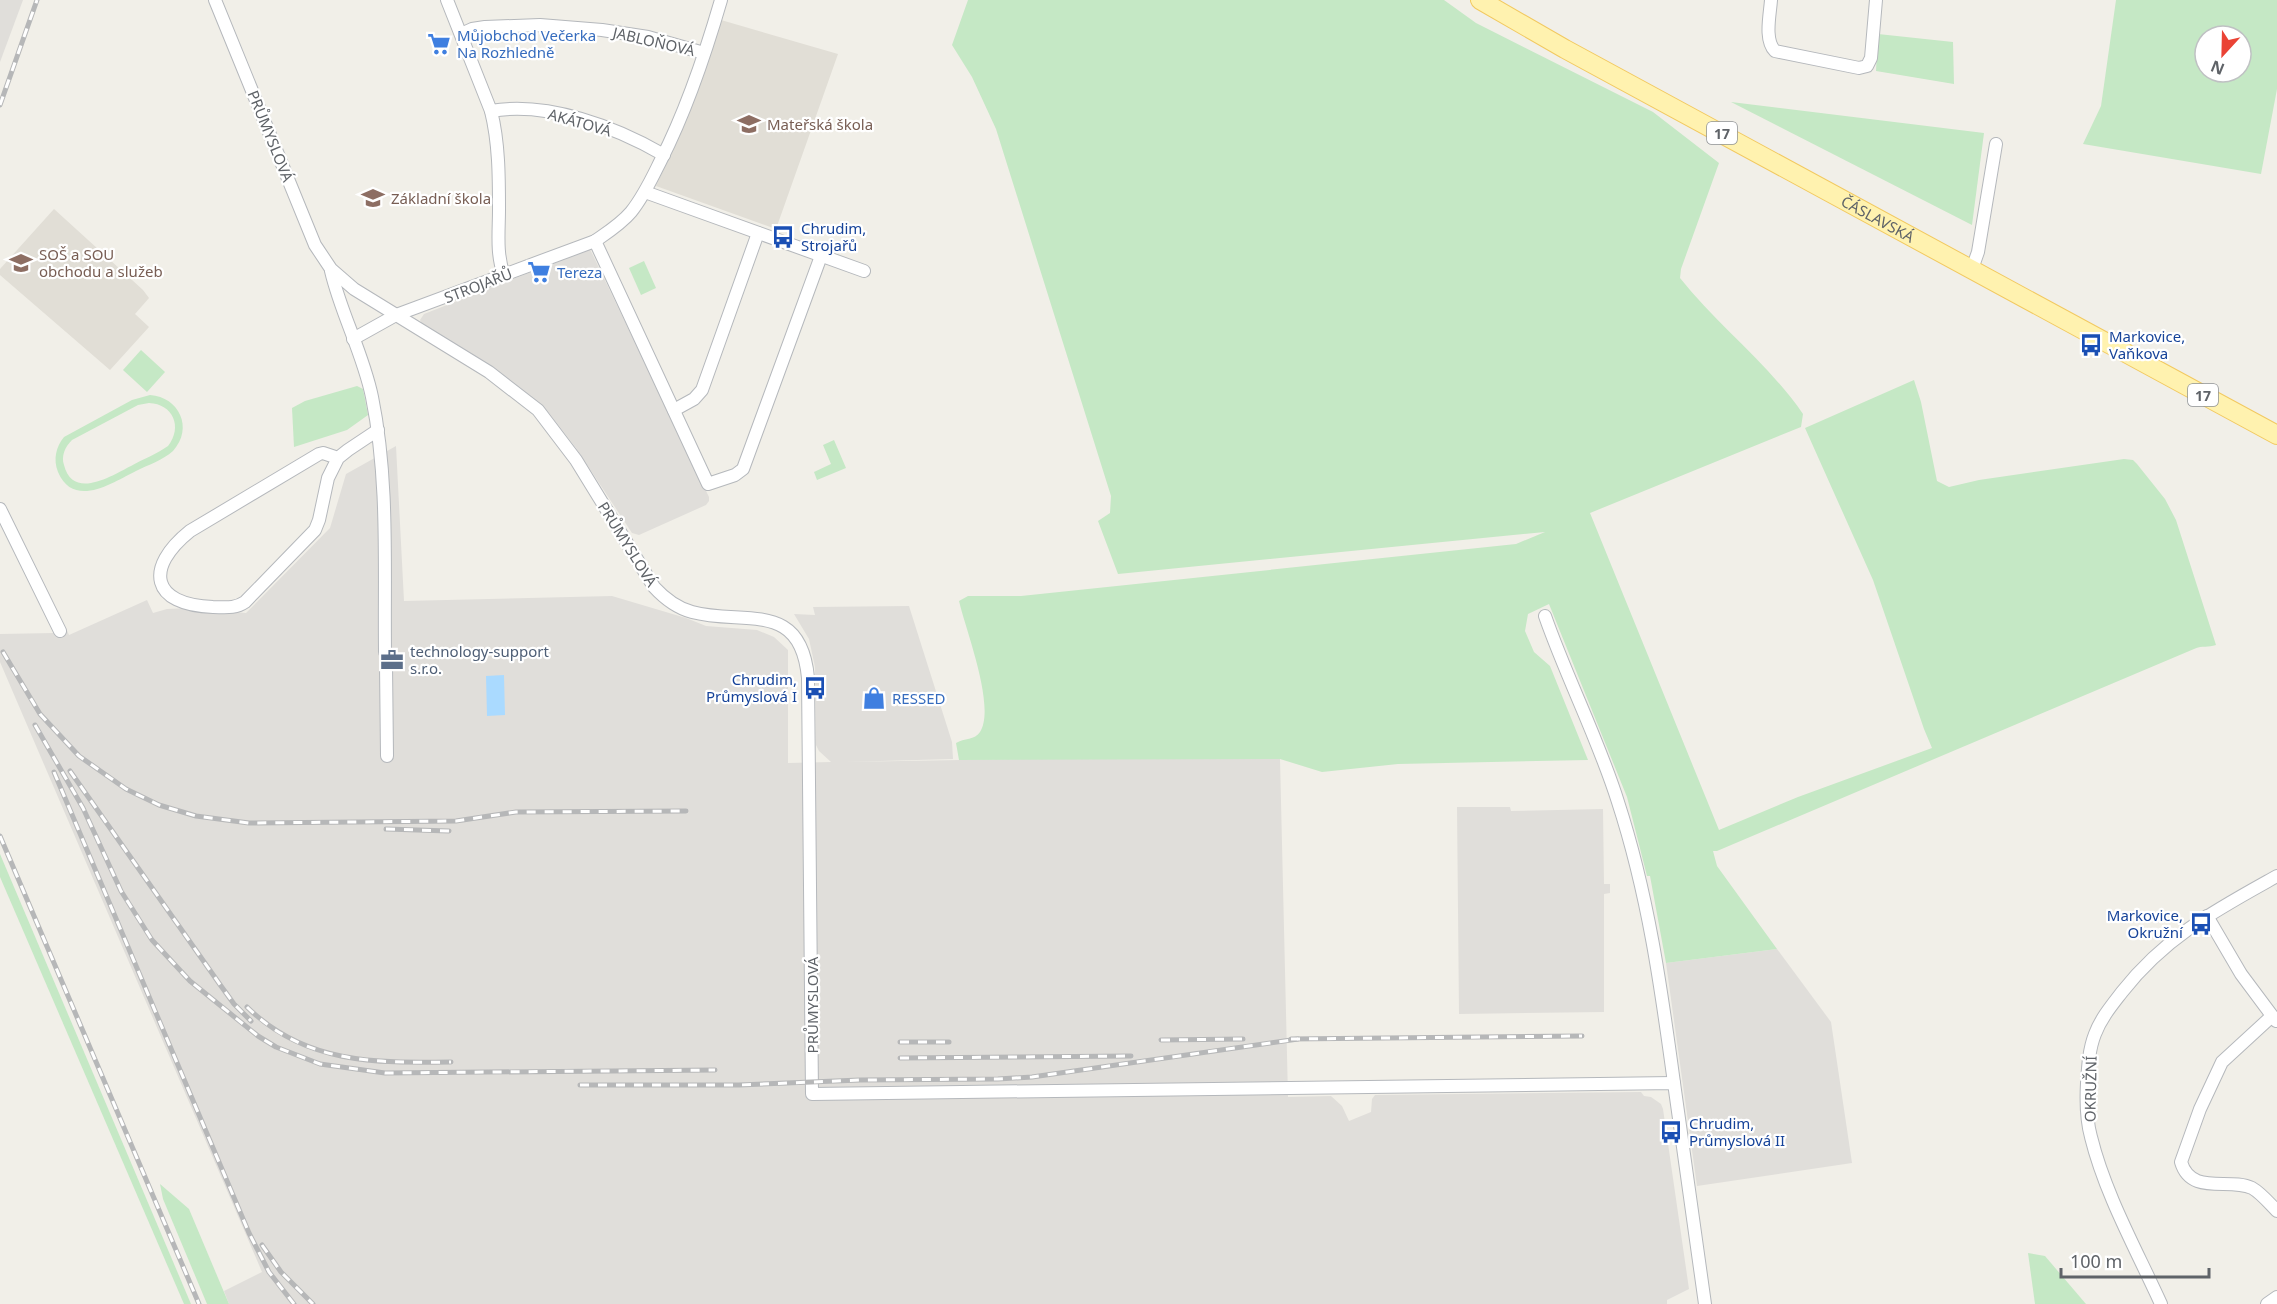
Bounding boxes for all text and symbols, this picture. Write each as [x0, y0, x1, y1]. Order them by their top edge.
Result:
street label: JABLOŇOVÁ [609, 21, 697, 60]
north arrow [2193, 24, 2253, 84]
place label: Můjobchod Večerka Na Rozhledně [457, 25, 596, 62]
supermarket icon: Můjobchod Večerka Na Rozhledně [426, 31, 452, 57]
text: N [2207, 55, 2228, 81]
street label: PRŮMYSLOVÁ [244, 87, 299, 185]
street label: AKÁTOVÁ [546, 103, 614, 141]
school or university icon: Mateřská škola [736, 111, 762, 137]
place label: Mateřská škola [767, 114, 873, 134]
road number: 17 [1707, 122, 1737, 144]
school or university icon: Základní škola [360, 185, 386, 211]
place label: Základní škola [391, 188, 491, 208]
street label: ČÁSLAVSKÁ [1838, 191, 1918, 247]
place label: Chrudim, Strojařů [801, 218, 866, 255]
bus stop icon: Chrudim, Strojařů [770, 224, 796, 250]
place label: SOŠ a SOU obchodu a služeb [39, 244, 163, 281]
school or university icon: SOŠ a SOU obchodu a služeb [8, 250, 34, 276]
supermarket icon: Tereza [526, 259, 552, 285]
place label: Tereza [557, 262, 602, 282]
street label: STROJAŘŮ [441, 263, 515, 307]
place label: Markovice, Vaňkova [2109, 326, 2185, 363]
bus stop icon: Markovice, Vaňkova [2078, 332, 2104, 358]
road number: 17 [2188, 384, 2218, 406]
street label: PRŮMYSLOVÁ [594, 498, 662, 591]
place label: technology-support s.r.o. [410, 641, 550, 678]
office icon: technology-support s.r.o. [379, 647, 405, 673]
place label: Chrudim, Průmyslová I [706, 669, 797, 706]
bus stop icon: Chrudim, Průmyslová I [802, 675, 828, 701]
shop icon: RESSED [861, 685, 887, 711]
place label: RESSED [892, 688, 945, 708]
place label: Markovice, Okružní [2107, 905, 2184, 942]
bus stop icon: Markovice, Okružní [2188, 911, 2214, 937]
street label: PRŮMYSLOVÁ [802, 956, 822, 1053]
street label: OKRUŽNÍ [2079, 1056, 2101, 1122]
place label: Chrudim, Průmyslová II [1689, 1113, 1785, 1150]
bus stop icon: Chrudim, Průmyslová II [1658, 1119, 1684, 1145]
scale bar [2061, 1241, 2210, 1279]
text: 100 m [2070, 1249, 2122, 1273]

